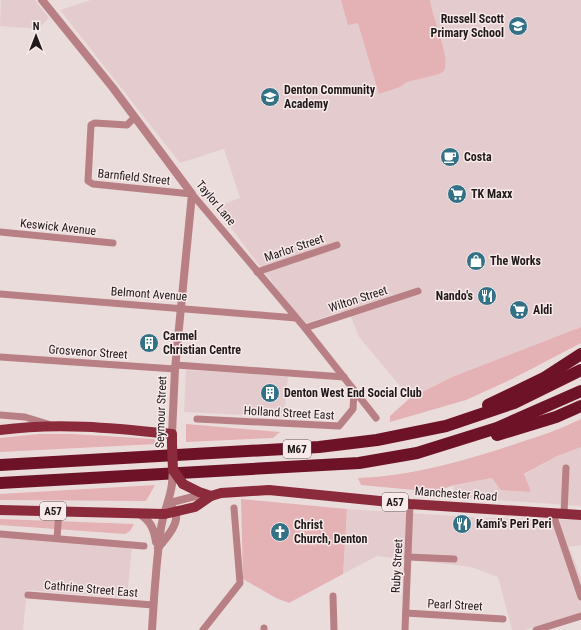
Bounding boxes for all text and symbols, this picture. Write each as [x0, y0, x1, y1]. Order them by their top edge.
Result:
place label: Russell Scott Primary School [431, 12, 504, 40]
school or university icon: Russell Scott Primary School [507, 15, 529, 37]
north arrow [16, 16, 56, 56]
text: N [33, 20, 40, 33]
place label: Denton Community Academy [284, 83, 376, 111]
school or university icon: Denton Community Academy [259, 86, 281, 108]
cafe icon: Costa [439, 146, 461, 168]
place label: Costa [464, 150, 492, 164]
street label: Barnfield Street [97, 166, 171, 188]
street label: Taylor Lane [193, 178, 239, 229]
supermarket icon: TK Maxx [446, 183, 468, 205]
place label: TK Maxx [471, 187, 513, 201]
street label: Keswick Avenue [19, 216, 97, 238]
street label: Marlor Street [263, 231, 326, 265]
shop icon: The Works [465, 250, 487, 272]
place label: The Works [490, 254, 541, 268]
street label: Wilton Street [327, 283, 389, 315]
street label: Belmont Avenue [110, 284, 188, 304]
restaurant icon: Nando's [476, 285, 498, 307]
place label: Nando's [436, 289, 474, 303]
supermarket icon: Aldi [508, 299, 530, 321]
place label: Aldi [533, 303, 552, 317]
place label: Carmel Christian Centre [163, 329, 241, 357]
building icon: Carmel Christian Centre [138, 332, 160, 354]
street label: Grosvenor Street [48, 342, 128, 362]
street label: Seymour Street [153, 375, 169, 448]
building icon: Denton West End Social Club [259, 382, 281, 404]
place label: Denton West End Social Club [284, 386, 422, 400]
street label: Holland Street East [243, 404, 335, 422]
road number: M67 [283, 440, 311, 458]
street label: Manchester Road [414, 484, 498, 504]
road number: A57 [382, 493, 408, 511]
road number: A57 [40, 502, 66, 520]
restaurant icon: Kami's Peri Peri [451, 513, 473, 535]
place label: Kami's Peri Peri [476, 517, 552, 531]
place label: Christ Church, Denton [294, 518, 368, 546]
church icon: Christ Church, Denton [269, 521, 291, 543]
street label: Ruby Street [389, 538, 405, 593]
street label: Cathrine Street East [44, 578, 139, 600]
street label: Pearl Street [427, 597, 483, 613]

